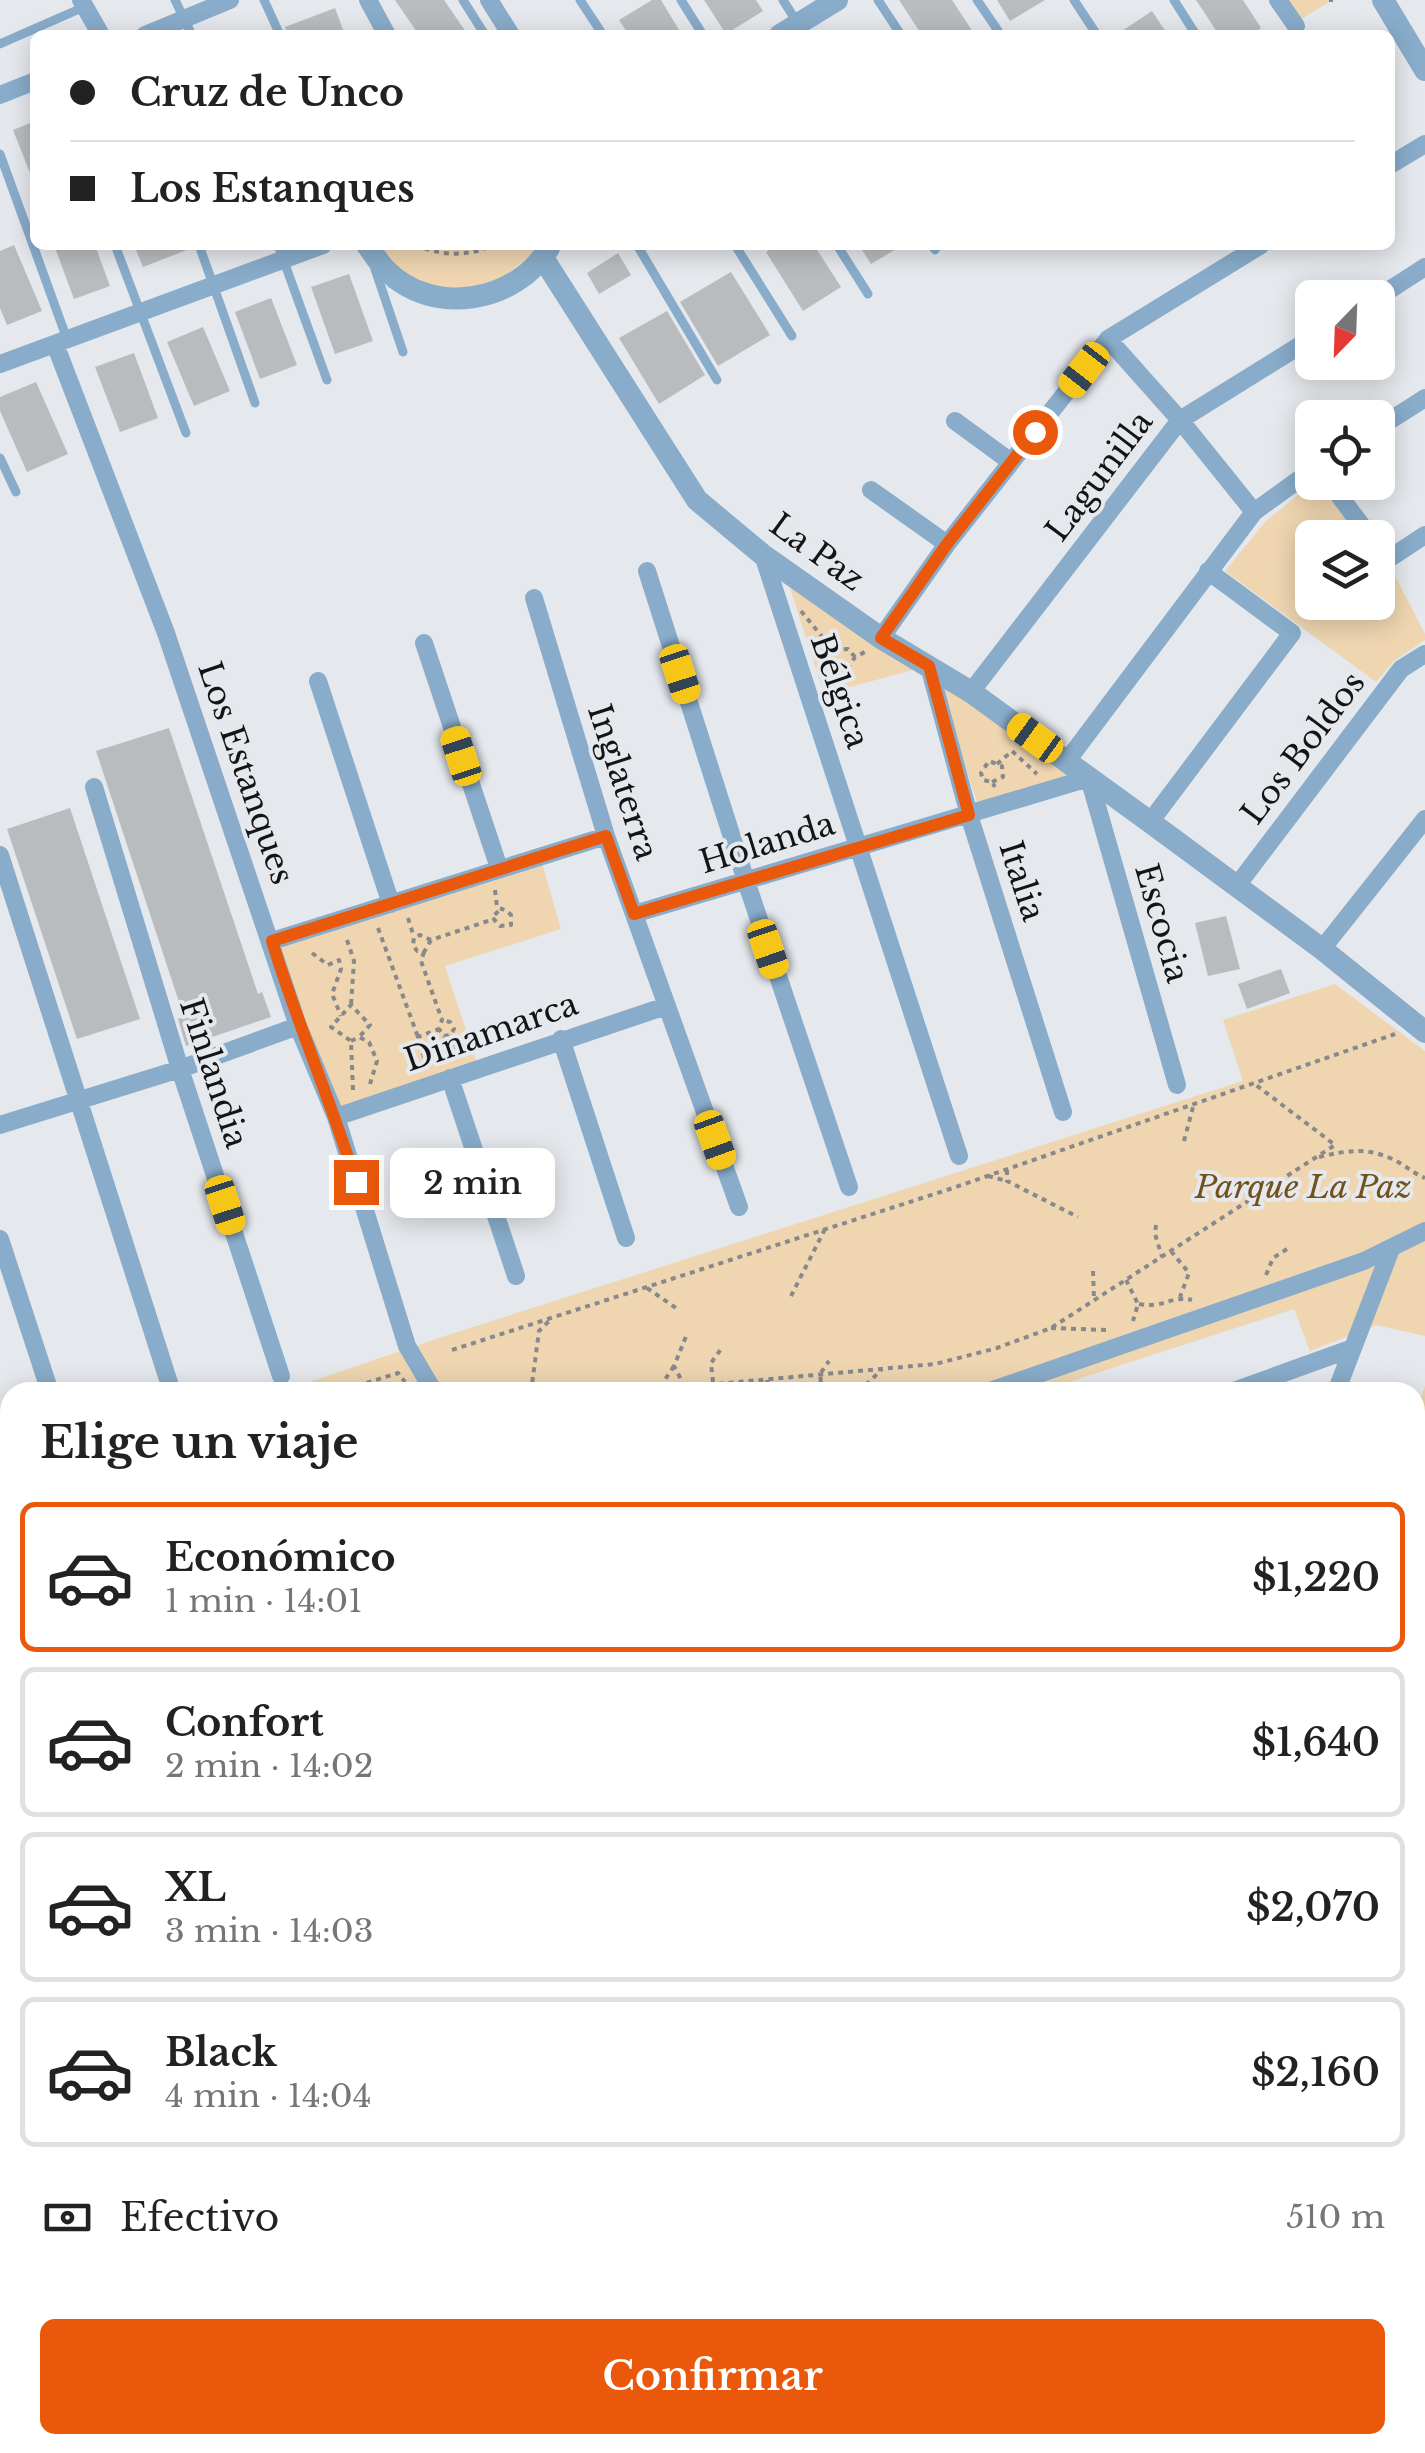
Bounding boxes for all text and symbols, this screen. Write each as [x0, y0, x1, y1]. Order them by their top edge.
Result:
text: Cruz de Unco [130, 69, 404, 116]
text: Los Estanques [130, 165, 415, 212]
north arrow [1295, 280, 1395, 380]
map controls [1295, 280, 1395, 620]
car [1054, 337, 1114, 403]
button: locate [1295, 400, 1395, 500]
street label: Lagunilla [1037, 403, 1161, 549]
route start [1013, 410, 1058, 455]
street label: La Paz [762, 504, 872, 600]
button: layers [1295, 520, 1395, 620]
street label: Bélgica [802, 629, 878, 754]
car [656, 641, 704, 707]
street label: Los Estanques [189, 656, 303, 890]
street label: Los Boldos [1233, 664, 1373, 832]
street label: Inglaterra [579, 699, 667, 865]
car [1002, 708, 1068, 768]
car [437, 723, 485, 789]
street label: Holanda [695, 803, 840, 882]
street label: Italia [990, 836, 1054, 926]
street label: Escocia [1126, 859, 1198, 987]
car [744, 916, 792, 982]
street label: Dinamarca [399, 984, 583, 1080]
street label: Finlandia [171, 993, 257, 1153]
car [691, 1107, 739, 1173]
callout: 2 min [391, 1147, 556, 1217]
route end [334, 1160, 379, 1205]
text: 2 min [423, 1163, 522, 1203]
park label: Parque La Paz [1194, 1167, 1411, 1207]
car [201, 1172, 249, 1238]
text: Elige un viaje [40, 1414, 359, 1470]
icon: car [45, 1532, 135, 1622]
text: Económico [165, 1534, 396, 1581]
text: $1,220 [1252, 1554, 1380, 1601]
text: 1 min · 14:01 [165, 1581, 362, 1621]
icon: car [45, 1697, 135, 1787]
text: Confort [165, 1699, 324, 1746]
text: $1,640 [1252, 1719, 1380, 1766]
text: 2 min · 14:02 [165, 1746, 373, 1786]
icon: car [45, 1862, 135, 1952]
text: XL [165, 1864, 226, 1911]
text: $2,070 [1246, 1884, 1380, 1931]
text: 3 min · 14:03 [165, 1911, 373, 1951]
icon: car [45, 2027, 135, 2117]
text: Black [165, 2029, 277, 2076]
text: $2,160 [1251, 2049, 1380, 2096]
text: 4 min · 14:04 [165, 2076, 371, 2116]
icon: cash [40, 2190, 95, 2245]
text: Efectivo [120, 2194, 279, 2241]
text: 510 m [1286, 2197, 1385, 2237]
button: Confirmar [40, 2319, 1385, 2434]

